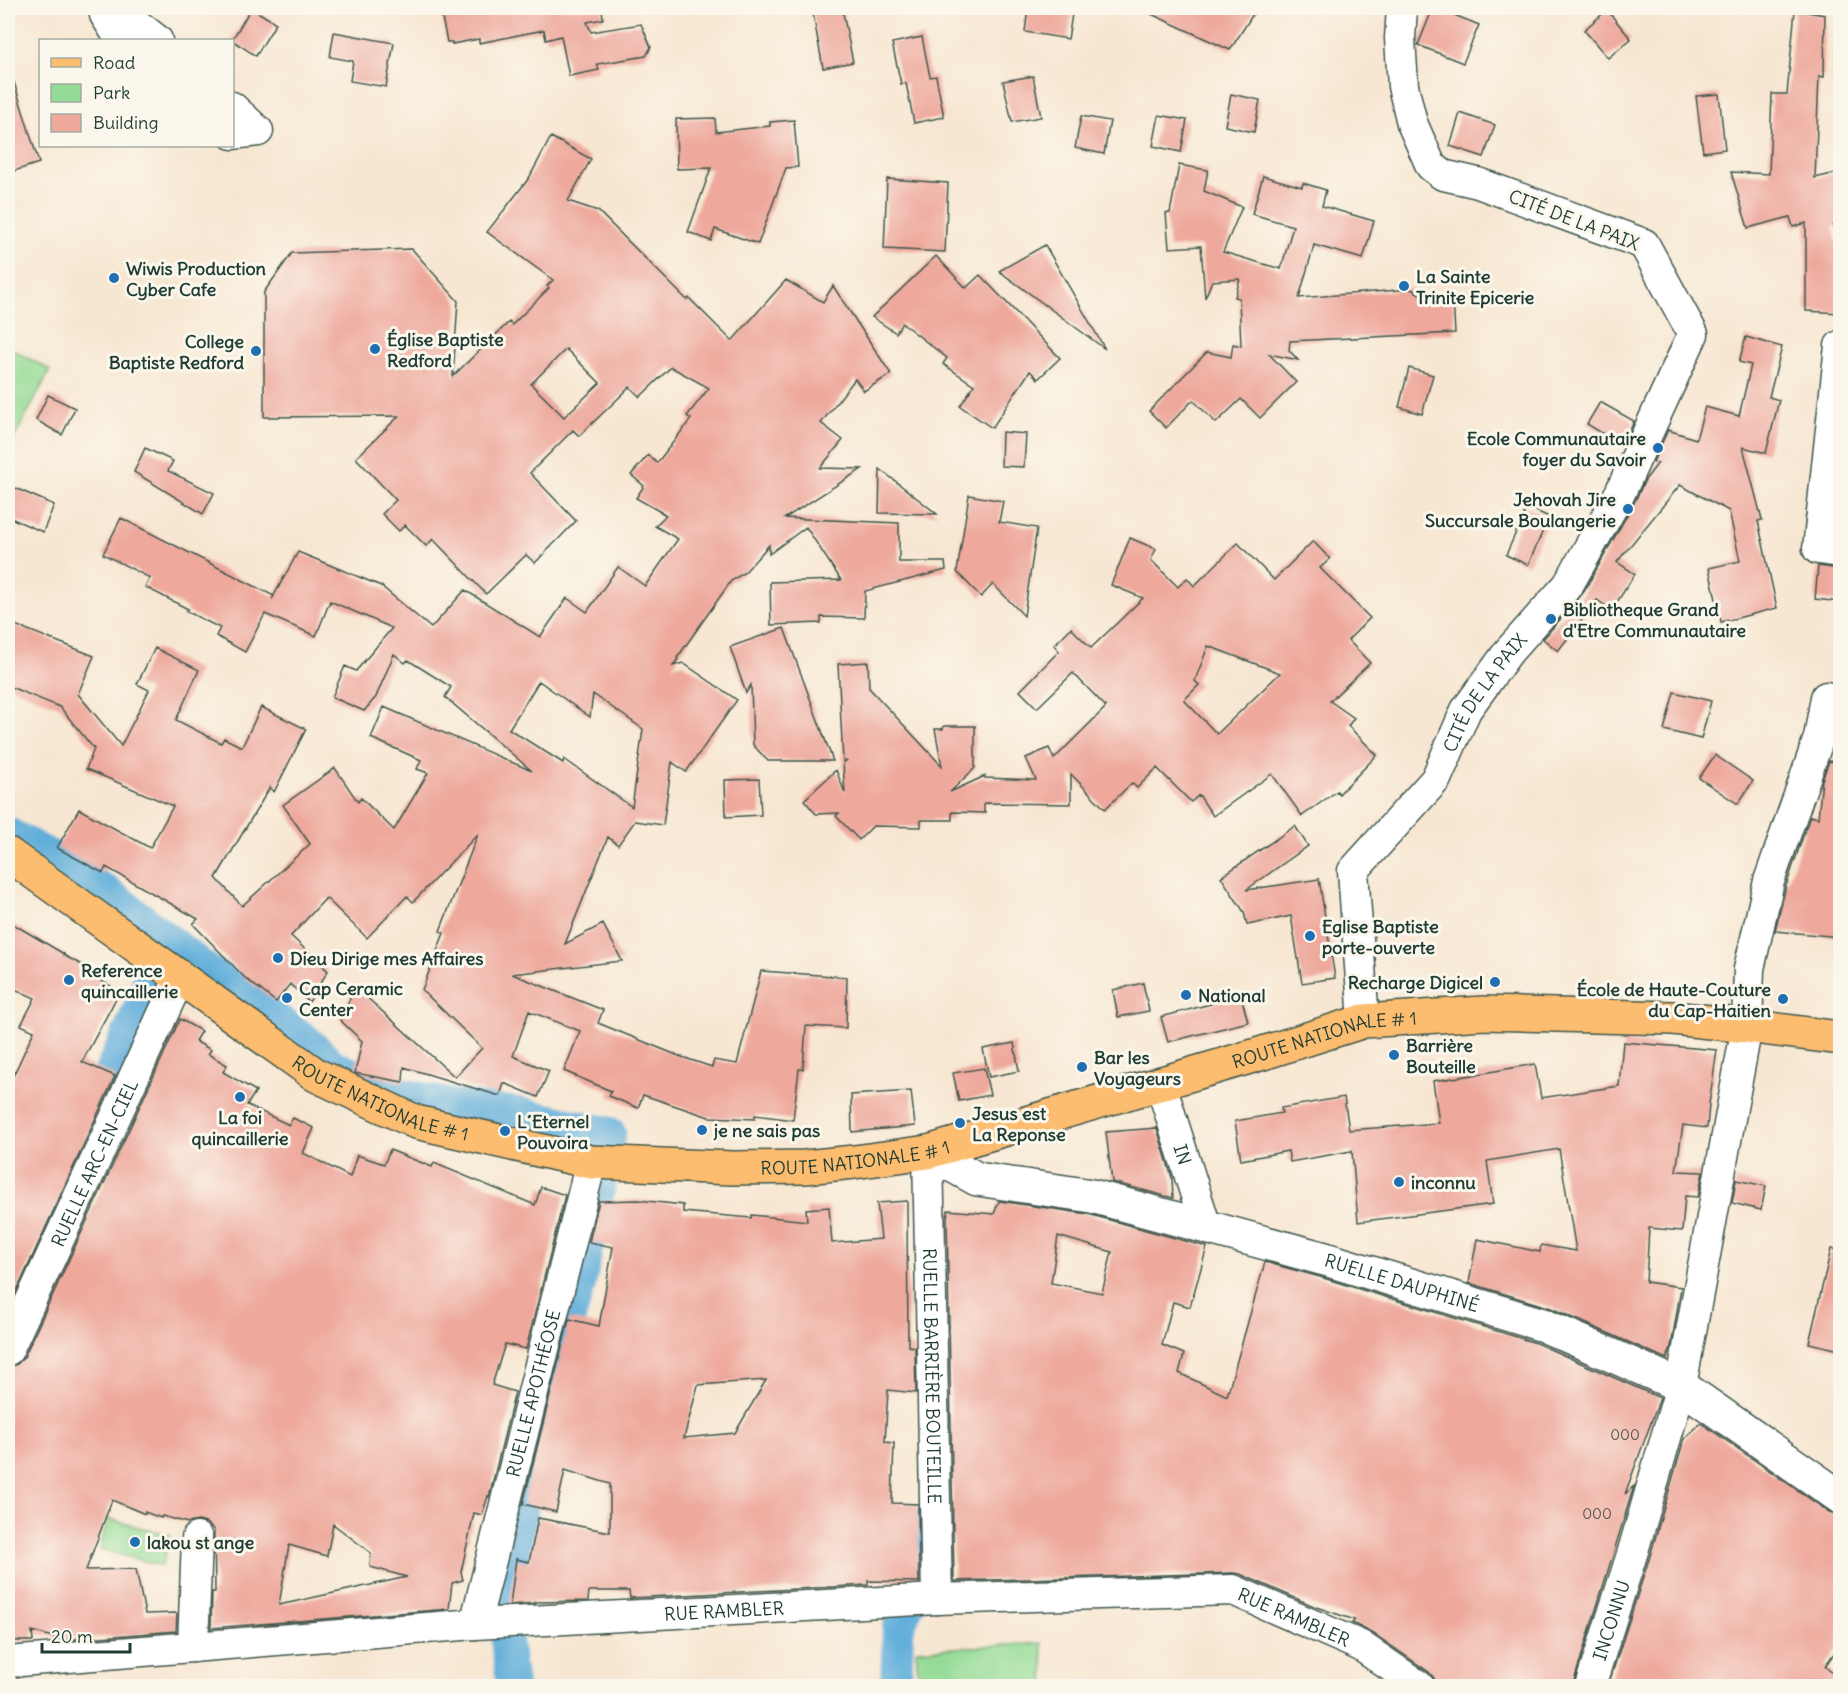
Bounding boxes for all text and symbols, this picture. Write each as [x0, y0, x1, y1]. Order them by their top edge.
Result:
legend [39, 39, 234, 147]
text: Road [93, 51, 136, 74]
text: Park [93, 81, 130, 104]
text: Building [93, 111, 158, 134]
street label: CITÉ DE LA PAIX [1505, 185, 1643, 256]
place label: Wiwis Production Cyber Cafe [126, 257, 267, 301]
place label: La Sainte Trinite Epicerie [1416, 265, 1535, 309]
marker: Wiwis Production Cyber Cafe [107, 271, 121, 285]
marker: La Sainte Trinite Epicerie [1397, 279, 1411, 293]
place label: Église Baptiste Redford [387, 328, 504, 372]
place label: College Baptiste Redford [109, 330, 244, 374]
marker: Église Baptiste Redford [368, 342, 382, 356]
marker: College Baptiste Redford [249, 344, 263, 358]
place label: Ecole Communautaire foyer du Savoir [1467, 427, 1647, 471]
marker: Ecole Communautaire foyer du Savoir [1651, 441, 1665, 455]
place label: Jehovah Jire Succursale Boulangerie [1425, 488, 1616, 532]
marker: Jehovah Jire Succursale Boulangerie [1621, 502, 1635, 516]
place label: Bibliotheque Grand d'Etre Communautaire [1563, 598, 1746, 642]
marker: Bibliotheque Grand d'Etre Communautaire [1544, 612, 1558, 626]
street label: CITÉ DE LA PAIX [1438, 627, 1532, 756]
place label: Eglise Baptiste porte-ouverte [1322, 915, 1439, 959]
marker: Eglise Baptiste porte-ouverte [1303, 929, 1317, 943]
place label: Dieu Dirige mes Affaires [290, 947, 483, 970]
marker: Dieu Dirige mes Affaires [271, 951, 285, 965]
place label: Reference quincaillerie [81, 959, 178, 1003]
place label: Recharge Digicel [1348, 971, 1483, 994]
marker: Reference quincaillerie [62, 973, 76, 987]
marker: Recharge Digicel [1488, 975, 1502, 989]
place label: Cap Ceramic Center [299, 977, 403, 1021]
place label: École de Haute-Couture du Cap-Haitien [1577, 978, 1772, 1022]
place label: National [1198, 984, 1266, 1007]
marker: National [1179, 988, 1193, 1002]
marker: Cap Ceramic Center [280, 991, 294, 1005]
marker: École de Haute-Couture du Cap-Haitien [1776, 992, 1790, 1006]
street label: ROUTE NATIONALE # 1 [1229, 1006, 1418, 1073]
place label: Barrière Bouteille [1406, 1034, 1476, 1078]
place label: Bar les Voyageurs [1094, 1046, 1181, 1090]
marker: Barrière Bouteille [1387, 1048, 1401, 1062]
street label: ROUTE NATIONALE # 1 [288, 1050, 471, 1145]
marker: Bar les Voyageurs [1075, 1060, 1089, 1074]
street label: RUELLE ARC-EN-CIEL [46, 1075, 143, 1250]
marker: La foi quincaillerie [233, 1090, 247, 1104]
place label: Jesus est La Reponse [972, 1102, 1066, 1146]
place label: La foi quincaillerie [191, 1106, 289, 1150]
place label: L´Eternel Pouvoira [517, 1110, 589, 1154]
marker: Jesus est La Reponse [953, 1116, 967, 1130]
place label: je ne sais pas [713, 1119, 820, 1142]
marker: je ne sais pas [695, 1123, 709, 1137]
marker: L´Eternel Pouvoira [498, 1124, 512, 1138]
street label: ROUTE NATIONALE # 1 [760, 1135, 953, 1179]
street label: IN [1169, 1141, 1197, 1168]
place label: inconnu [1411, 1171, 1476, 1194]
marker: inconnu [1392, 1175, 1406, 1189]
street label: RUELLE BARRIÈRE BOUTEILLE [918, 1248, 947, 1504]
street label: RUELLE DAUPHINÉ [1322, 1248, 1482, 1317]
street label: RUELLE APOTHÉOSE [501, 1307, 565, 1479]
house number: 000 [1610, 1425, 1640, 1444]
house number: 000 [1582, 1504, 1612, 1523]
place label: lakou st ange [147, 1531, 255, 1554]
marker: lakou st ange [128, 1535, 142, 1549]
street label: INCONNU [1587, 1577, 1634, 1663]
street label: RUE RAMBLER [1235, 1582, 1354, 1651]
street label: RUE RAMBLER [664, 1596, 785, 1625]
scale bar [42, 1616, 130, 1654]
text: 20 m [51, 1625, 93, 1648]

